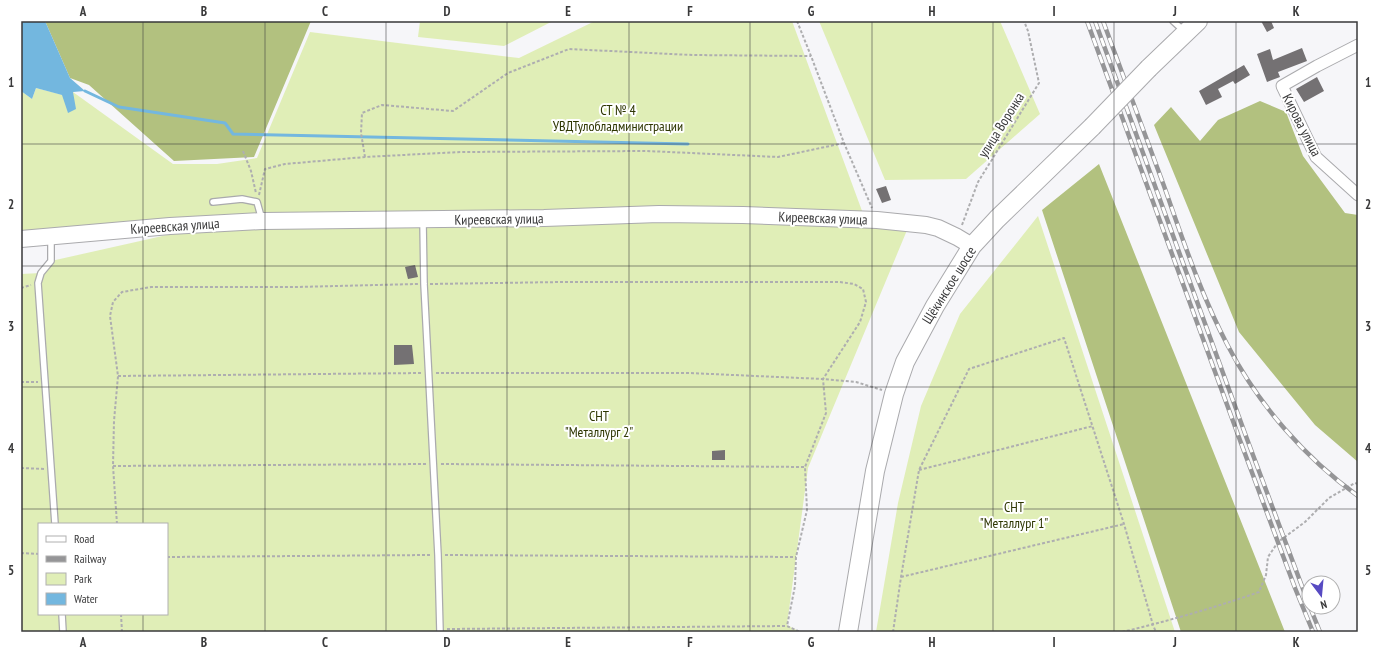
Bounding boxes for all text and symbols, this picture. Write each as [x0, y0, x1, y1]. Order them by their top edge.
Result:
text: A [79, 3, 87, 20]
text: B [201, 3, 207, 20]
text: C [322, 3, 328, 20]
text: D [444, 3, 451, 20]
text: E [565, 3, 571, 20]
text: F [687, 3, 693, 20]
text: G [808, 3, 815, 20]
text: H [929, 3, 936, 20]
text: I [1052, 3, 1056, 20]
text: J [1172, 3, 1177, 20]
text: K [1293, 3, 1300, 20]
text: 1 [8, 74, 14, 91]
text: 1 [1365, 74, 1371, 91]
street label: улица Воронка [974, 89, 1028, 161]
street label: Кирова улица [1279, 91, 1325, 159]
park label: СТ № 4 УВДТулобладминистрации [553, 101, 683, 135]
text: 2 [8, 196, 14, 213]
text: 2 [1365, 196, 1371, 213]
street label: Киреевская улица [778, 207, 868, 229]
street label: Киреевская улица [454, 209, 544, 229]
street label: Киреевская улица [130, 214, 220, 238]
street label: Щёкинское шоссе [918, 243, 980, 327]
text: 3 [8, 318, 14, 335]
text: 3 [1365, 318, 1371, 335]
park label: СНТ "Металлург 2" [565, 407, 633, 441]
text: 4 [8, 440, 15, 457]
text: 4 [1365, 440, 1372, 457]
park label: СНТ "Металлург 1" [980, 498, 1048, 532]
legend [38, 523, 168, 615]
text: Road [74, 531, 94, 546]
text: Railway [74, 551, 107, 566]
text: 5 [8, 562, 14, 579]
text: 5 [1365, 562, 1371, 579]
text: Park [74, 571, 92, 586]
north arrow [1301, 575, 1341, 615]
text: Water [74, 591, 99, 606]
text: N [1319, 597, 1329, 612]
text: A [79, 634, 87, 651]
text: B [201, 634, 207, 651]
text: C [322, 634, 328, 651]
text: D [444, 634, 451, 651]
text: E [565, 634, 571, 651]
text: F [687, 634, 693, 651]
text: G [808, 634, 815, 651]
text: H [929, 634, 936, 651]
text: I [1052, 634, 1056, 651]
text: J [1172, 634, 1177, 651]
text: K [1293, 634, 1300, 651]

